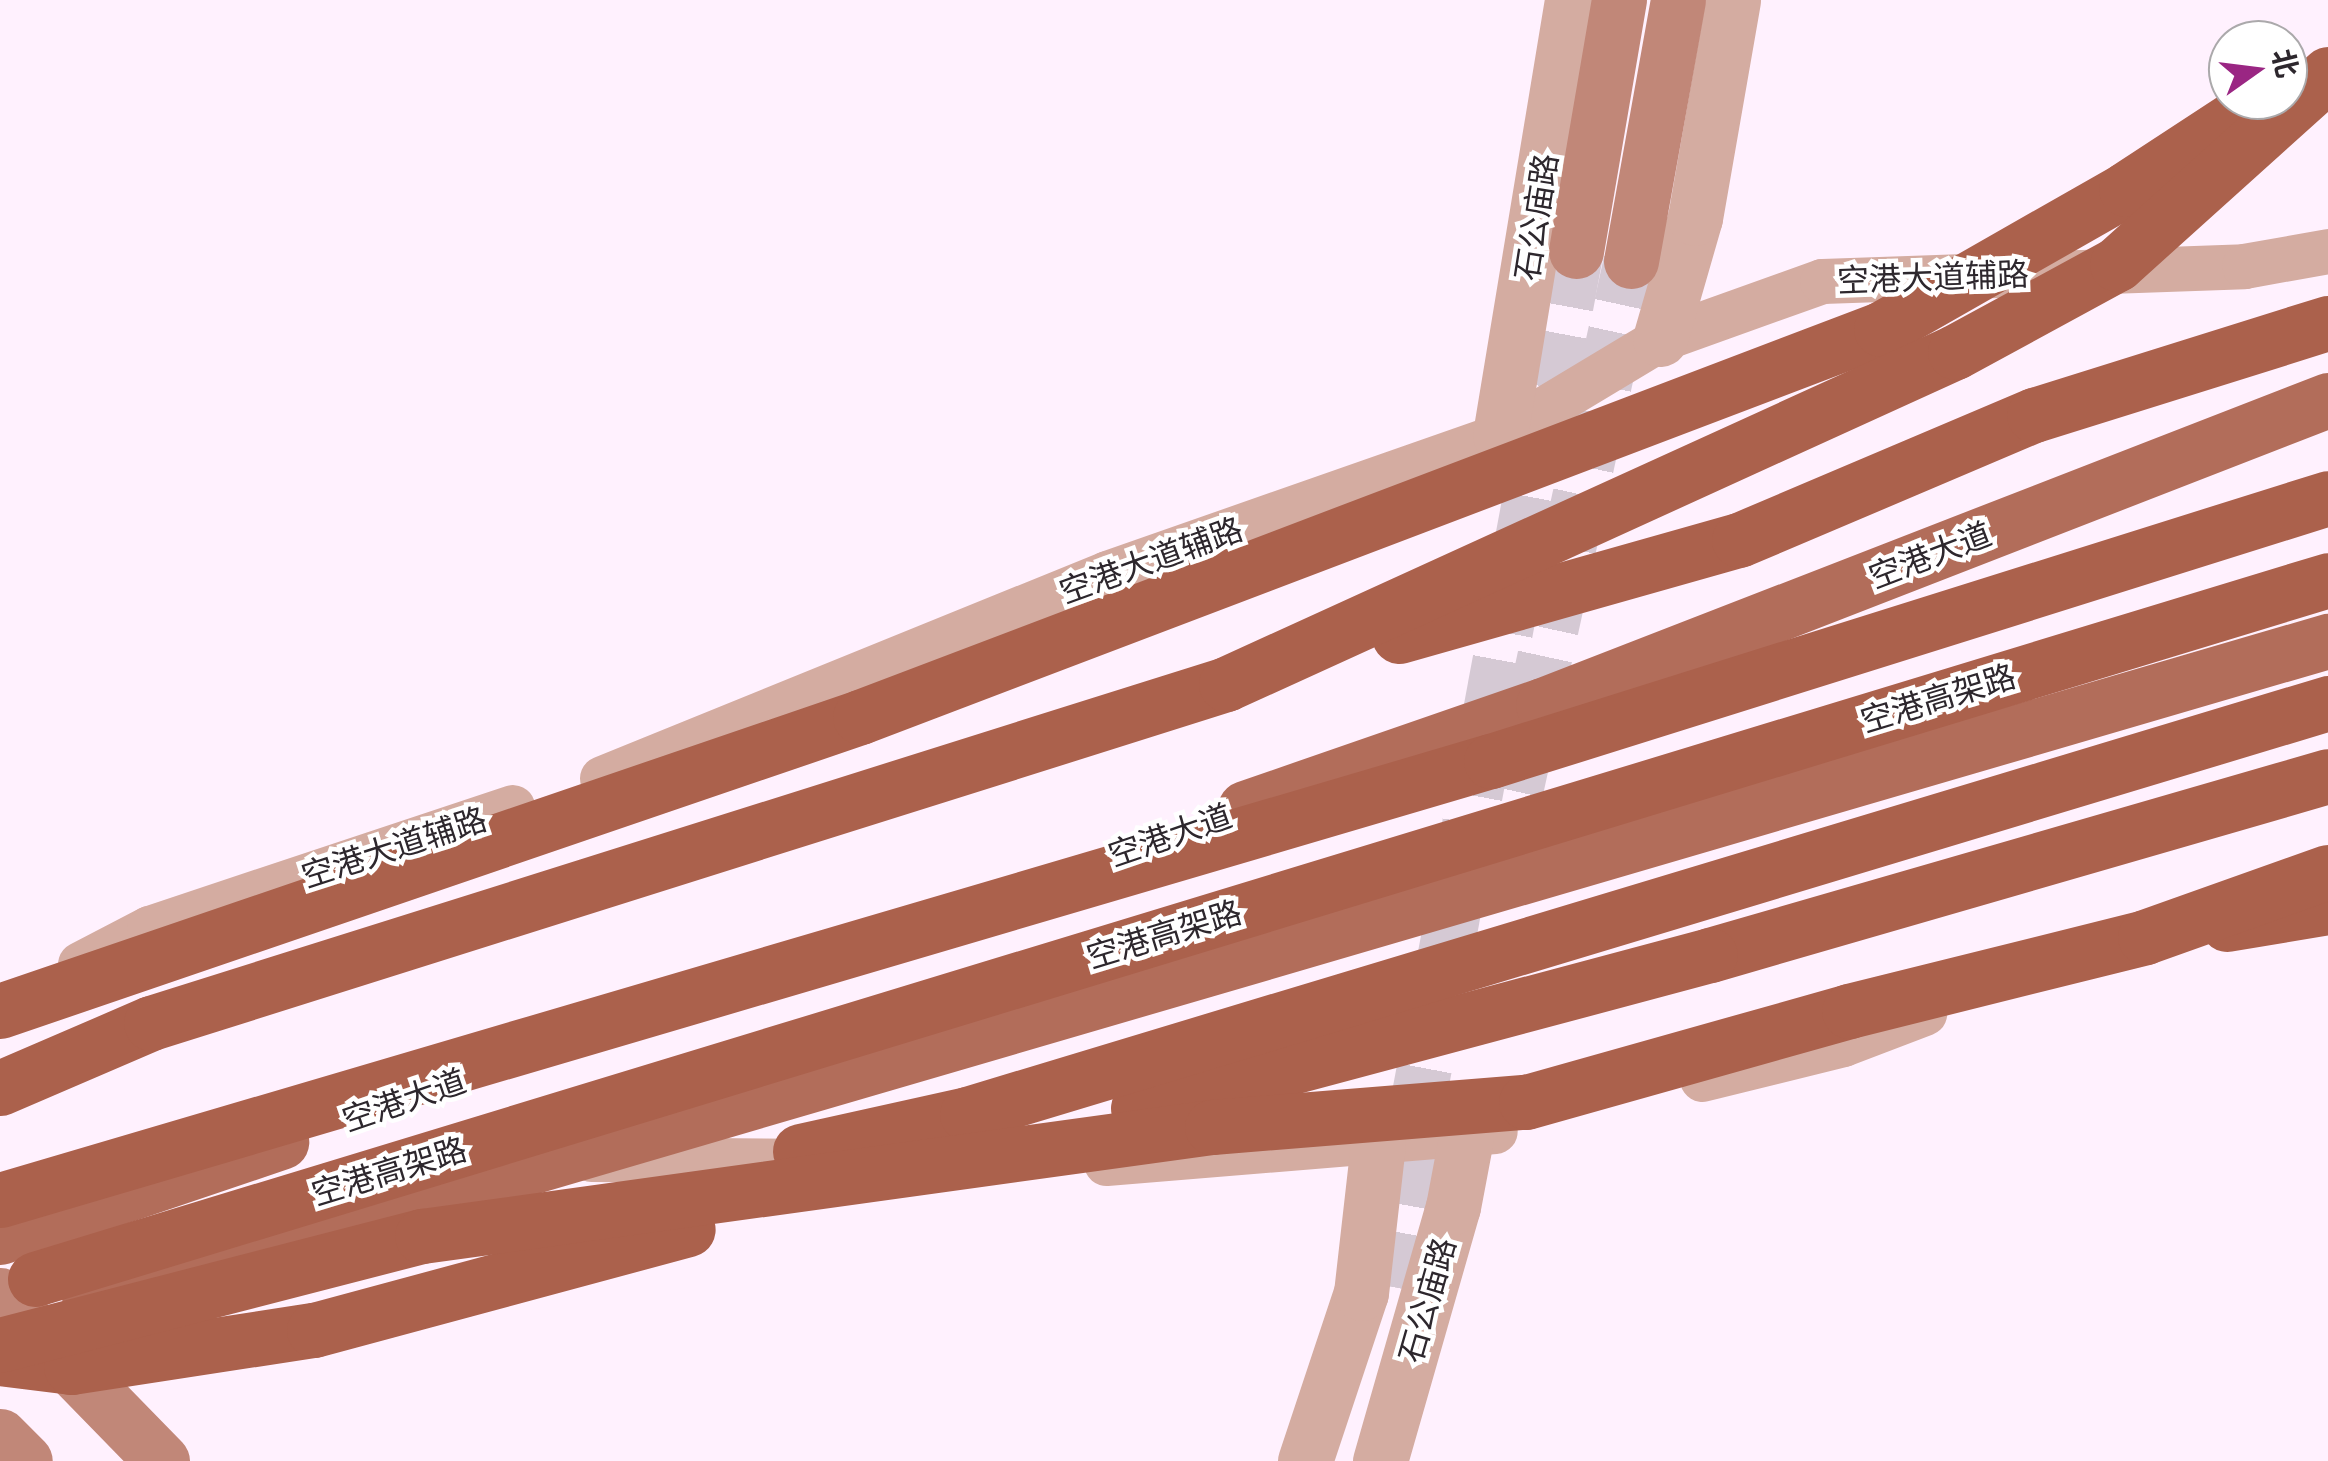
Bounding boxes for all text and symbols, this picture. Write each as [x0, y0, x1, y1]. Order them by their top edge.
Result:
north arrow [2208, 20, 2308, 120]
text: 北 [2265, 45, 2306, 81]
street label: 石公庙路 [1507, 151, 1565, 283]
street label: 空港大道辅路 [1836, 254, 2030, 300]
street label: 空港大道辅路 [1054, 509, 1248, 611]
street label: 空港大道 [1863, 514, 1997, 596]
street label: 空港高架路 [1856, 656, 2020, 740]
street label: 空港大道 [1103, 796, 1237, 874]
street label: 空港大道辅路 [297, 799, 491, 895]
street label: 空港高架路 [1082, 892, 1246, 976]
street label: 空港大道 [337, 1061, 471, 1139]
street label: 空港高架路 [307, 1129, 471, 1213]
street label: 石公庙路 [1391, 1233, 1463, 1367]

